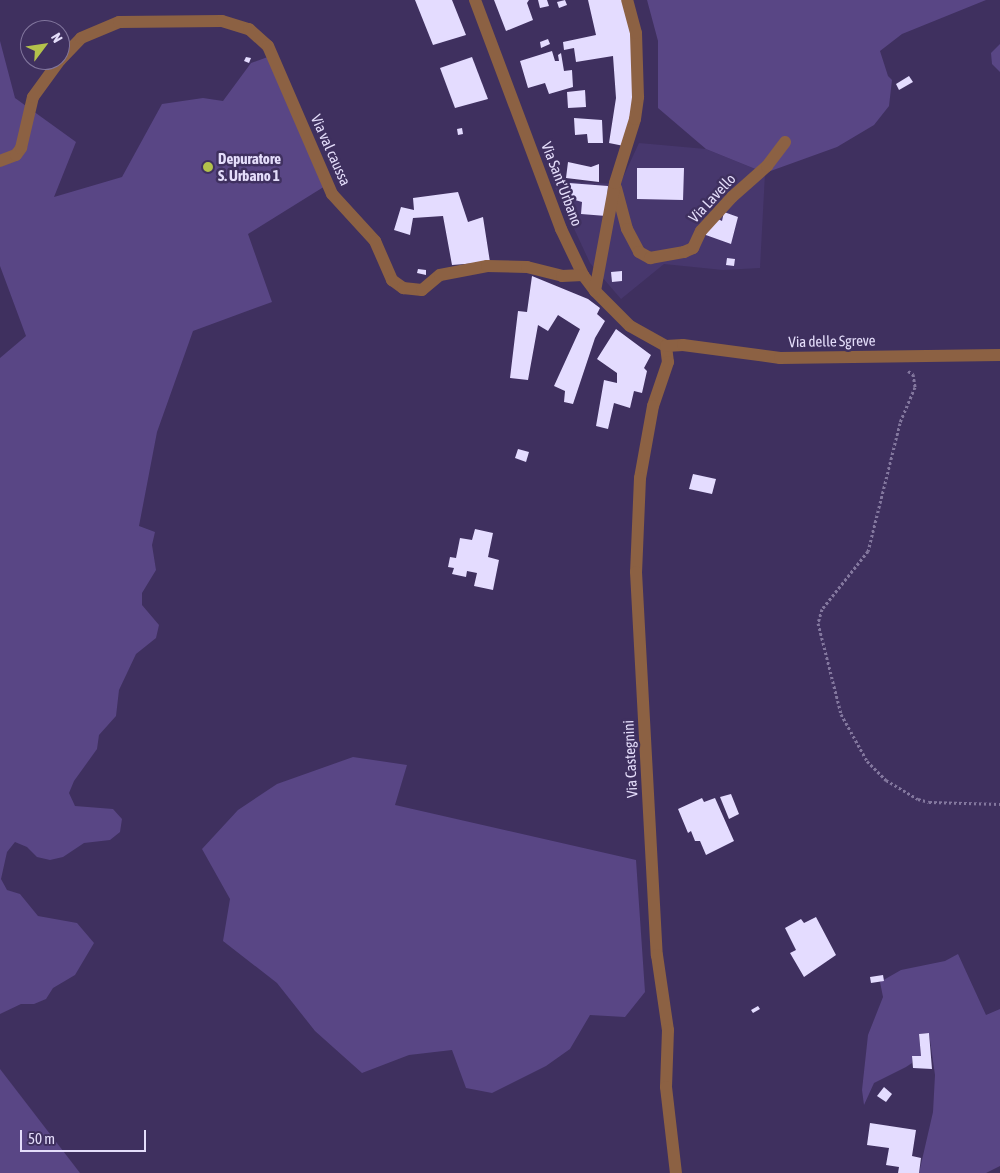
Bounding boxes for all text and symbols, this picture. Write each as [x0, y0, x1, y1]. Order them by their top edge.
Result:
north arrow [20, 20, 70, 70]
text: N [48, 30, 66, 45]
street label: Via val caussa [307, 112, 355, 188]
street label: Via Sant'Urbano [538, 139, 586, 229]
place label: Depuratore S. Urbano 1 [218, 149, 281, 184]
marker: Depuratore S. Urbano 1 [202, 161, 214, 173]
street label: Via Lavello [685, 170, 739, 226]
street label: Via delle Sgreve [788, 331, 876, 351]
street label: Via Castegnini [619, 720, 641, 798]
scale bar [22, 1120, 149, 1152]
text: 50 m [28, 1130, 55, 1147]

